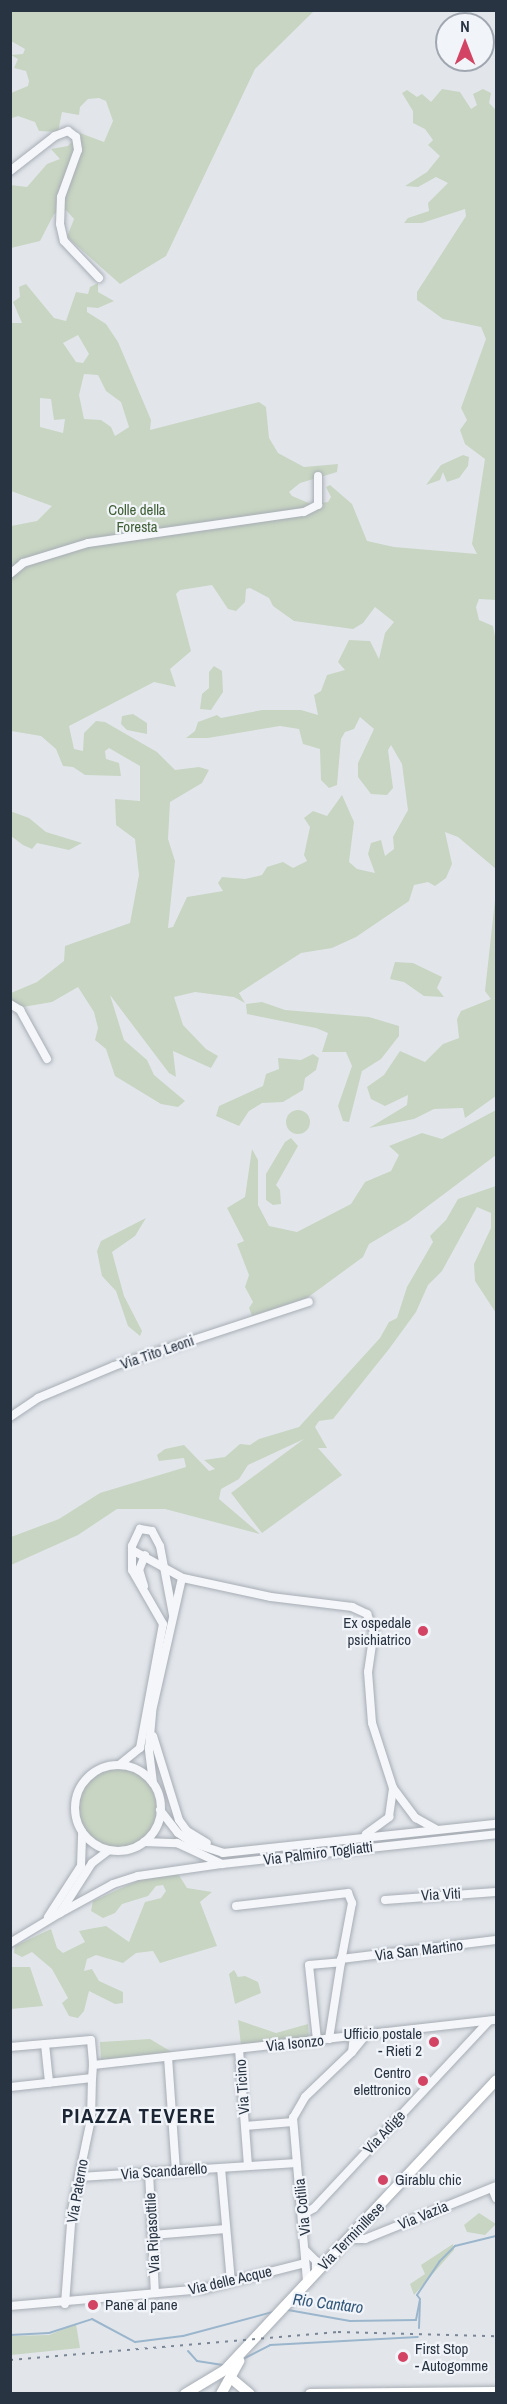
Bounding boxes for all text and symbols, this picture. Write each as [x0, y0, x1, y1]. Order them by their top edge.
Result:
north arrow [435, 12, 495, 72]
text: N [460, 15, 470, 37]
park label: Colle della Foresta [108, 500, 166, 535]
street label: Via Tito Leoni [118, 1331, 196, 1373]
place label: Ex ospedale psichiatrico [343, 1613, 411, 1648]
marker: Ex ospedale psichiatrico [416, 1624, 430, 1638]
street label: Via Palmiro Togliatti [262, 1837, 374, 1869]
street label: Via Viti [421, 1884, 461, 1904]
street label: Via San Martino [374, 1936, 464, 1964]
place label: Ufficio postale - Rieti 2 [344, 2024, 422, 2059]
street label: Via Isonzo [265, 2031, 325, 2055]
marker: Ufficio postale - Rieti 2 [427, 2035, 441, 2049]
street label: Via Ticino [231, 2059, 253, 2115]
place label: Centro elettronico [354, 2063, 411, 2098]
marker: Centro elettronico [416, 2074, 430, 2088]
district label: PIAZZA TEVERE [61, 2103, 217, 2129]
street label: Via Adige [359, 2106, 409, 2158]
street label: Via Paterno [63, 2158, 91, 2224]
street label: Via Scandarello [120, 2159, 208, 2183]
place label: Girablu chic [395, 2171, 461, 2189]
marker: Girablu chic [376, 2173, 390, 2187]
street label: Via Cotilia [290, 2178, 314, 2236]
street label: Via Ripasottile [141, 2192, 163, 2274]
street label: Via Vazia [395, 2197, 451, 2233]
street label: Via Terminillese [314, 2198, 388, 2274]
street label: Via delle Acque [186, 2262, 274, 2298]
water label: Rio Cantaro [292, 2289, 364, 2317]
place label: Pane al pane [105, 2296, 177, 2314]
marker: Pane al pane [86, 2298, 100, 2312]
place label: First Stop - Autogomme [415, 2339, 489, 2374]
marker: First Stop - Autogomme [396, 2350, 410, 2364]

